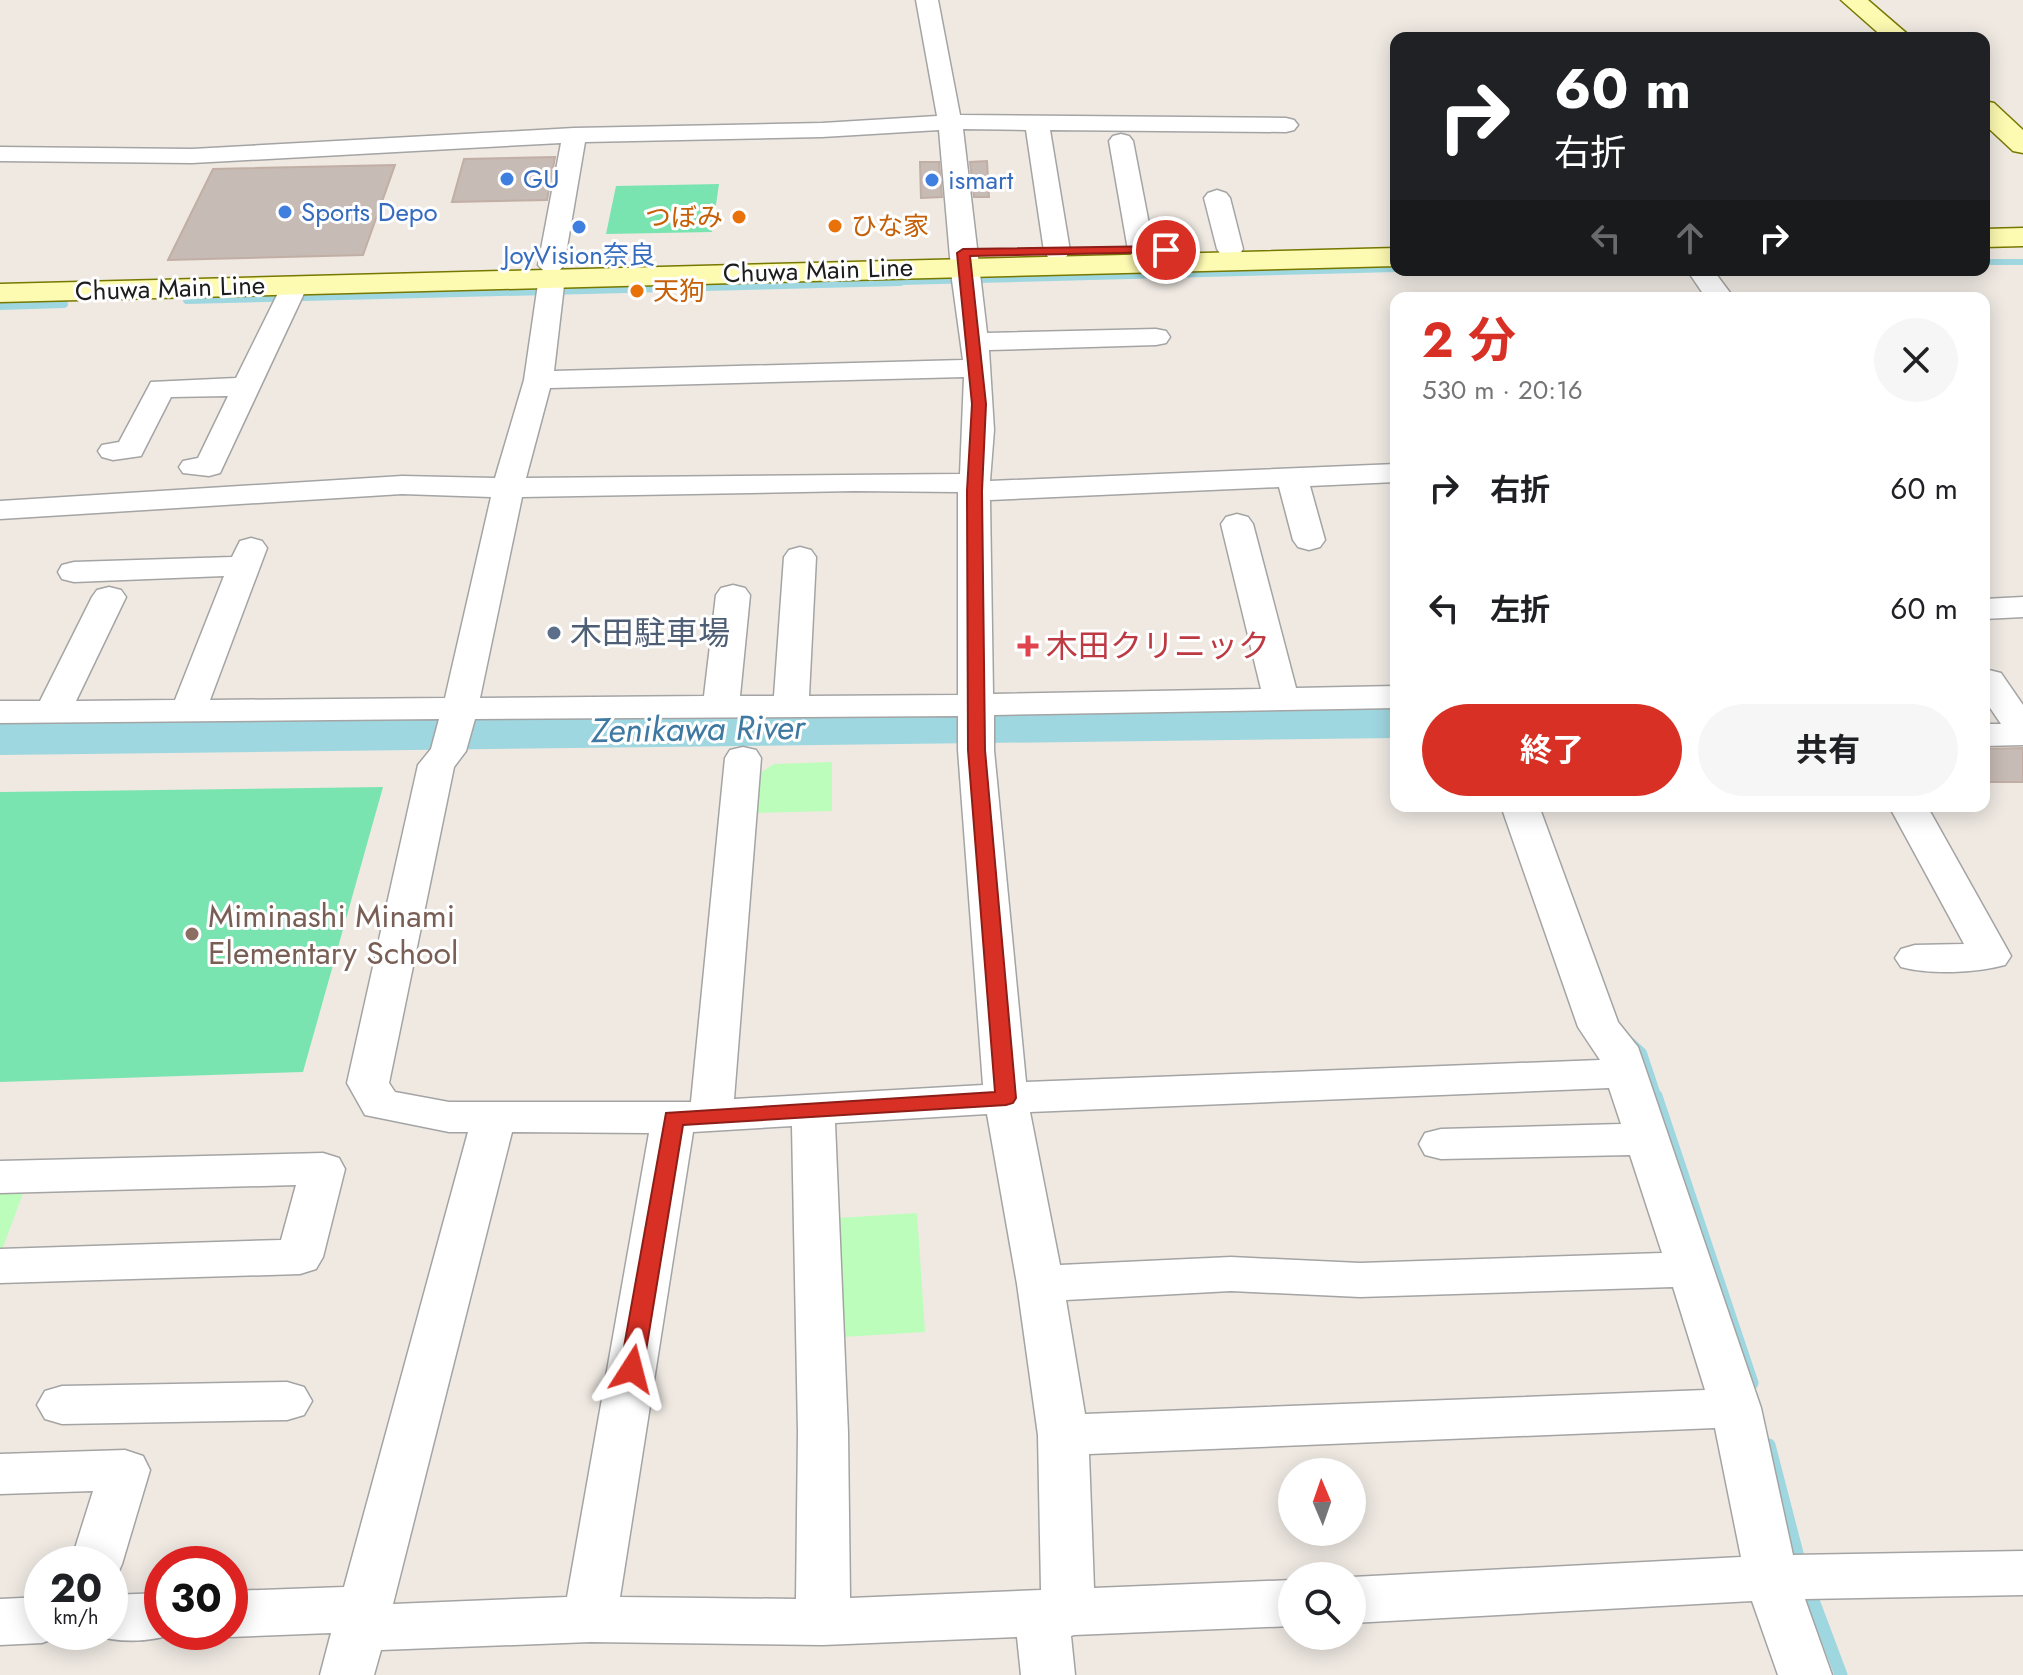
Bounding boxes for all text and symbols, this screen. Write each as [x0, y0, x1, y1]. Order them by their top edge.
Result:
text: 60 m [1554, 48, 1691, 129]
icon: right [1422, 64, 1526, 168]
text: 右折 [1554, 126, 1626, 178]
place label: GU [523, 160, 559, 198]
place label: ismart [948, 161, 1014, 199]
marker: GU [498, 170, 516, 188]
marker: ismart [923, 171, 941, 189]
place label: Sports Depo [301, 193, 438, 231]
place label: つぼみ [645, 198, 723, 236]
marker: Sports Depo [276, 203, 294, 221]
place label: ひな家 [851, 207, 929, 245]
marker: つぼみ [730, 208, 748, 226]
pin [1132, 216, 1200, 284]
icon: left [1584, 216, 1628, 260]
icon: ahead [1668, 216, 1712, 260]
icon: right [1752, 216, 1796, 260]
marker: ひな家 [826, 217, 844, 235]
marker: JoyVision奈良 [570, 218, 588, 236]
icon: arrive [1144, 228, 1188, 272]
place label: JoyVision奈良 [500, 236, 655, 274]
street label: Chuwa Main Line [722, 248, 914, 292]
street label: Chuwa Main Line [74, 266, 266, 310]
place label: 天狗 [653, 272, 705, 310]
marker: 天狗 [628, 282, 646, 300]
text: 2 分 [1422, 306, 1516, 375]
button: close [1874, 318, 1958, 402]
text: 530 m · 20:16 [1422, 371, 1583, 409]
icon: right [1422, 466, 1466, 510]
text: 60 m [1890, 467, 1958, 510]
text: 右折 [1490, 468, 1550, 511]
icon: left [1422, 586, 1466, 630]
text: 60 m [1890, 587, 1958, 630]
text: 左折 [1490, 588, 1550, 631]
place label: 木田駐車場 [570, 610, 730, 656]
place label: 木田クリニック [1046, 623, 1270, 669]
marker: 木田駐車場 [545, 624, 563, 642]
marker: 木田クリニック [1017, 635, 1039, 657]
water label: Zenikawa River [590, 703, 807, 755]
button: 終了 [1422, 704, 1682, 796]
button: 共有 [1698, 704, 1958, 796]
place label: Miminashi Minami Elementary School [208, 893, 458, 976]
marker: Miminashi Minami Elementary School [183, 925, 201, 943]
position arrow [590, 1327, 674, 1411]
north arrow [1278, 1458, 1366, 1546]
map controls [1278, 1458, 1366, 1650]
speed limit sign: 30 [144, 1546, 248, 1650]
text: 20 [50, 1559, 102, 1617]
button: search [1278, 1562, 1366, 1650]
text: km/h [53, 1603, 99, 1632]

